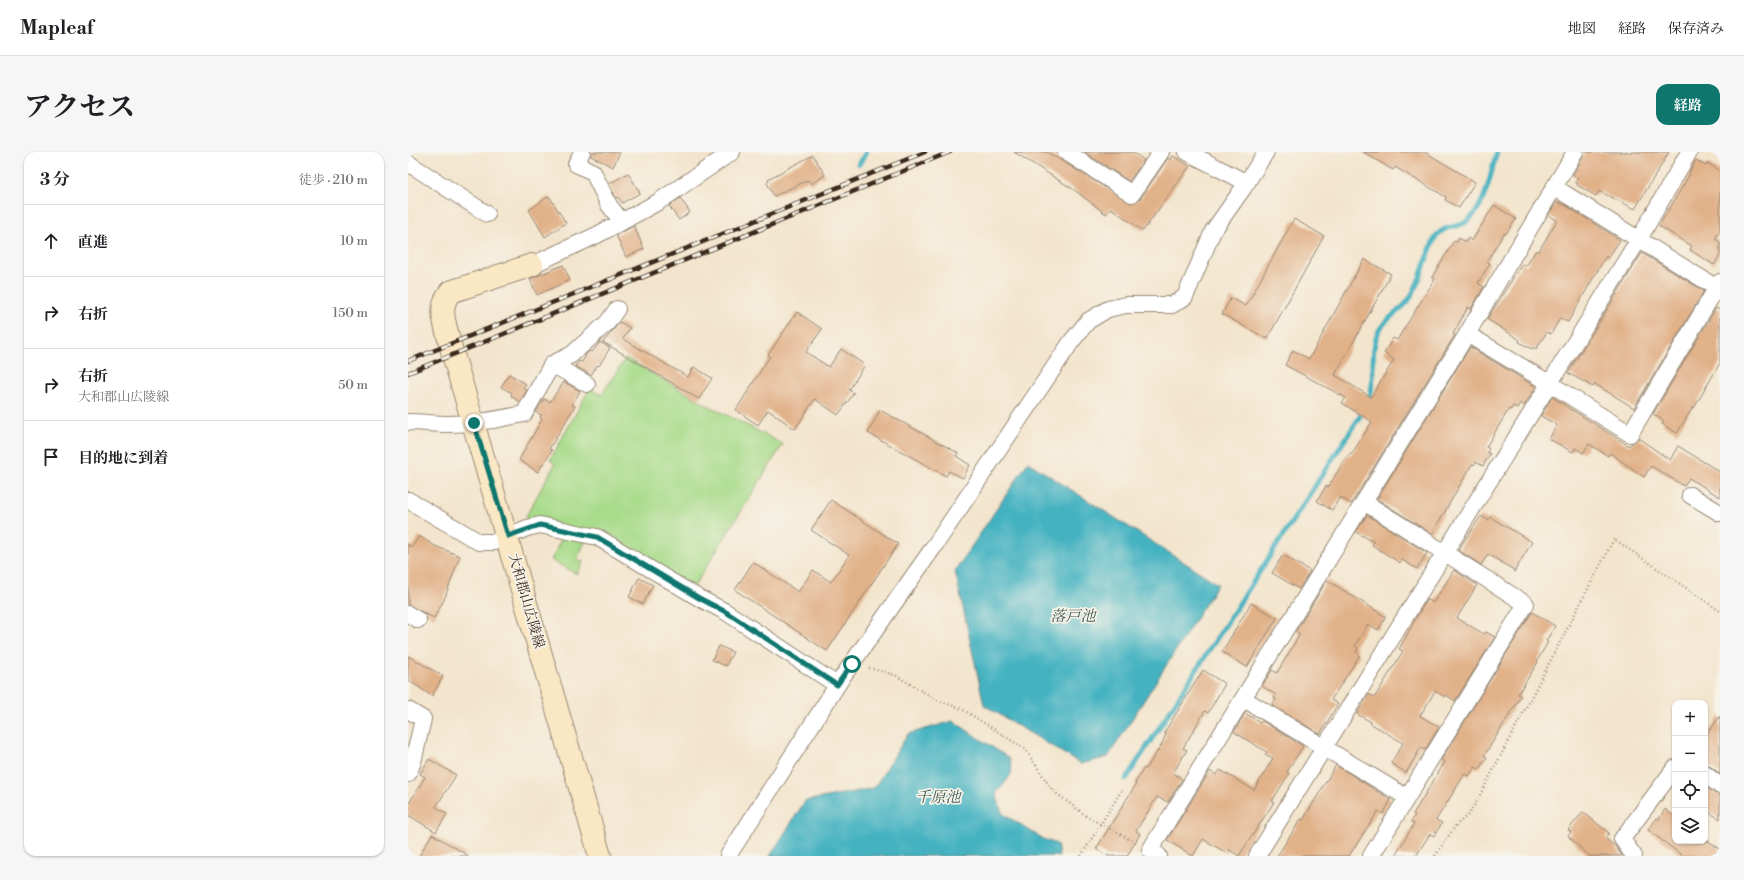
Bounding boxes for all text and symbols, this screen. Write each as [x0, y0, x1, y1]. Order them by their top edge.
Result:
text: Mapleaf [20, 16, 93, 40]
text: 地図 [1568, 20, 1596, 38]
text: 経路 [1618, 20, 1646, 38]
text: 保存済み [1668, 20, 1724, 38]
button: 経路 [1656, 84, 1720, 125]
text: アクセス [24, 90, 135, 125]
text: 3 分 [40, 169, 70, 191]
text: 徒歩 · 210 m [299, 172, 368, 188]
icon: ahead [40, 230, 62, 252]
text: 直進 [78, 233, 108, 252]
text: 10 m [340, 233, 368, 249]
icon: right [40, 302, 62, 324]
text: 右折 [78, 305, 108, 324]
text: 150 m [333, 305, 368, 321]
text: 右折 [78, 367, 108, 386]
icon: right [40, 374, 62, 396]
text: 50 m [338, 377, 368, 393]
text: 大和郡山広陵線 [78, 389, 169, 405]
route end [465, 414, 483, 432]
icon: arrive [40, 446, 62, 468]
text: 目的地に到着 [78, 449, 168, 468]
street label: 大和郡山広陵線 [504, 551, 548, 651]
water label: 落戸池 [1050, 607, 1097, 626]
route start [843, 655, 861, 673]
map controls [1672, 700, 1708, 844]
button: + [1672, 700, 1708, 736]
button: − [1672, 736, 1708, 772]
button: locate [1672, 772, 1708, 808]
water label: 千原池 [915, 788, 962, 807]
button: layers [1672, 808, 1708, 844]

